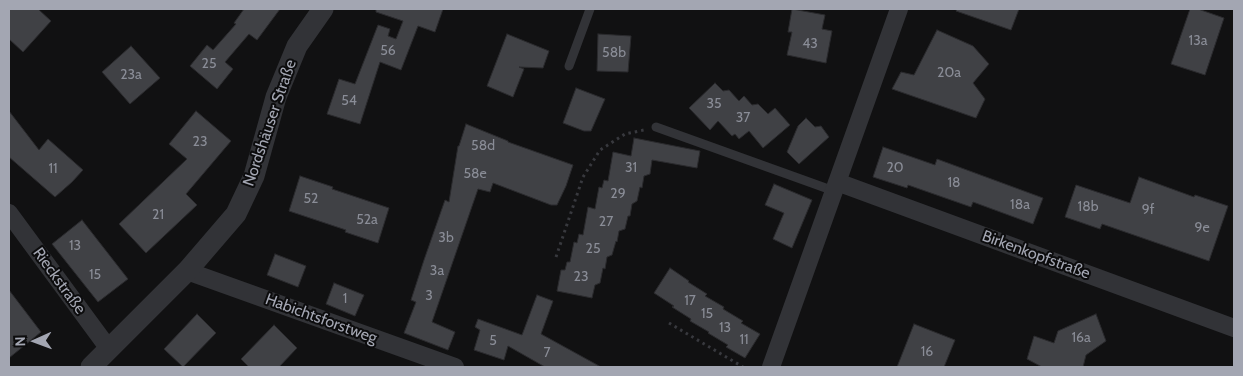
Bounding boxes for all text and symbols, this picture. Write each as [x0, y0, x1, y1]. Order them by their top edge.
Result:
house number: 13a [1189, 33, 1207, 49]
house number: 43 [802, 36, 818, 52]
house number: 56 [380, 43, 396, 59]
house number: 58b [602, 45, 626, 61]
house number: 25 [202, 56, 216, 72]
street label: Nordshäuser Straße [239, 57, 301, 189]
house number: 20a [937, 65, 961, 81]
house number: 23a [120, 67, 142, 83]
house number: 54 [341, 93, 357, 109]
house number: 35 [706, 96, 722, 112]
house number: 37 [736, 110, 750, 126]
house number: 23 [193, 134, 207, 150]
house number: 58d [471, 138, 495, 154]
house number: 31 [625, 160, 637, 176]
house number: 20 [886, 160, 904, 176]
house number: 11 [48, 161, 58, 177]
house number: 58e [463, 166, 487, 182]
house number: 18 [947, 175, 961, 191]
house number: 29 [610, 186, 626, 202]
house number: 52 [304, 191, 318, 207]
house number: 18a [1010, 197, 1030, 213]
house number: 18b [1078, 199, 1098, 215]
house number: 9f [1142, 202, 1154, 218]
house number: 21 [152, 207, 164, 223]
house number: 52a [356, 212, 378, 228]
house number: 27 [599, 214, 613, 230]
house number: 9e [1194, 220, 1210, 236]
street label: Birkenkopfstraße [979, 227, 1093, 283]
house number: 3b [438, 230, 454, 246]
house number: 13 [69, 238, 81, 254]
house number: 25 [586, 241, 600, 257]
street label: Rieckstraße [28, 244, 90, 318]
house number: 3a [430, 263, 444, 279]
house number: 15 [89, 267, 101, 283]
house number: 23 [574, 269, 588, 285]
house number: 3 [425, 288, 433, 304]
street label: Habichtsforstweg [262, 290, 380, 348]
house number: 1 [343, 291, 347, 307]
house number: 17 [684, 293, 696, 309]
house number: 15 [701, 306, 713, 322]
north arrow [10, 316, 60, 366]
house number: 13 [719, 320, 731, 336]
house number: 16a [1071, 330, 1091, 346]
house number: 11 [739, 332, 749, 348]
house number: 5 [489, 333, 497, 349]
text: N [11, 336, 29, 347]
house number: 16 [921, 344, 933, 360]
house number: 7 [543, 345, 551, 361]

